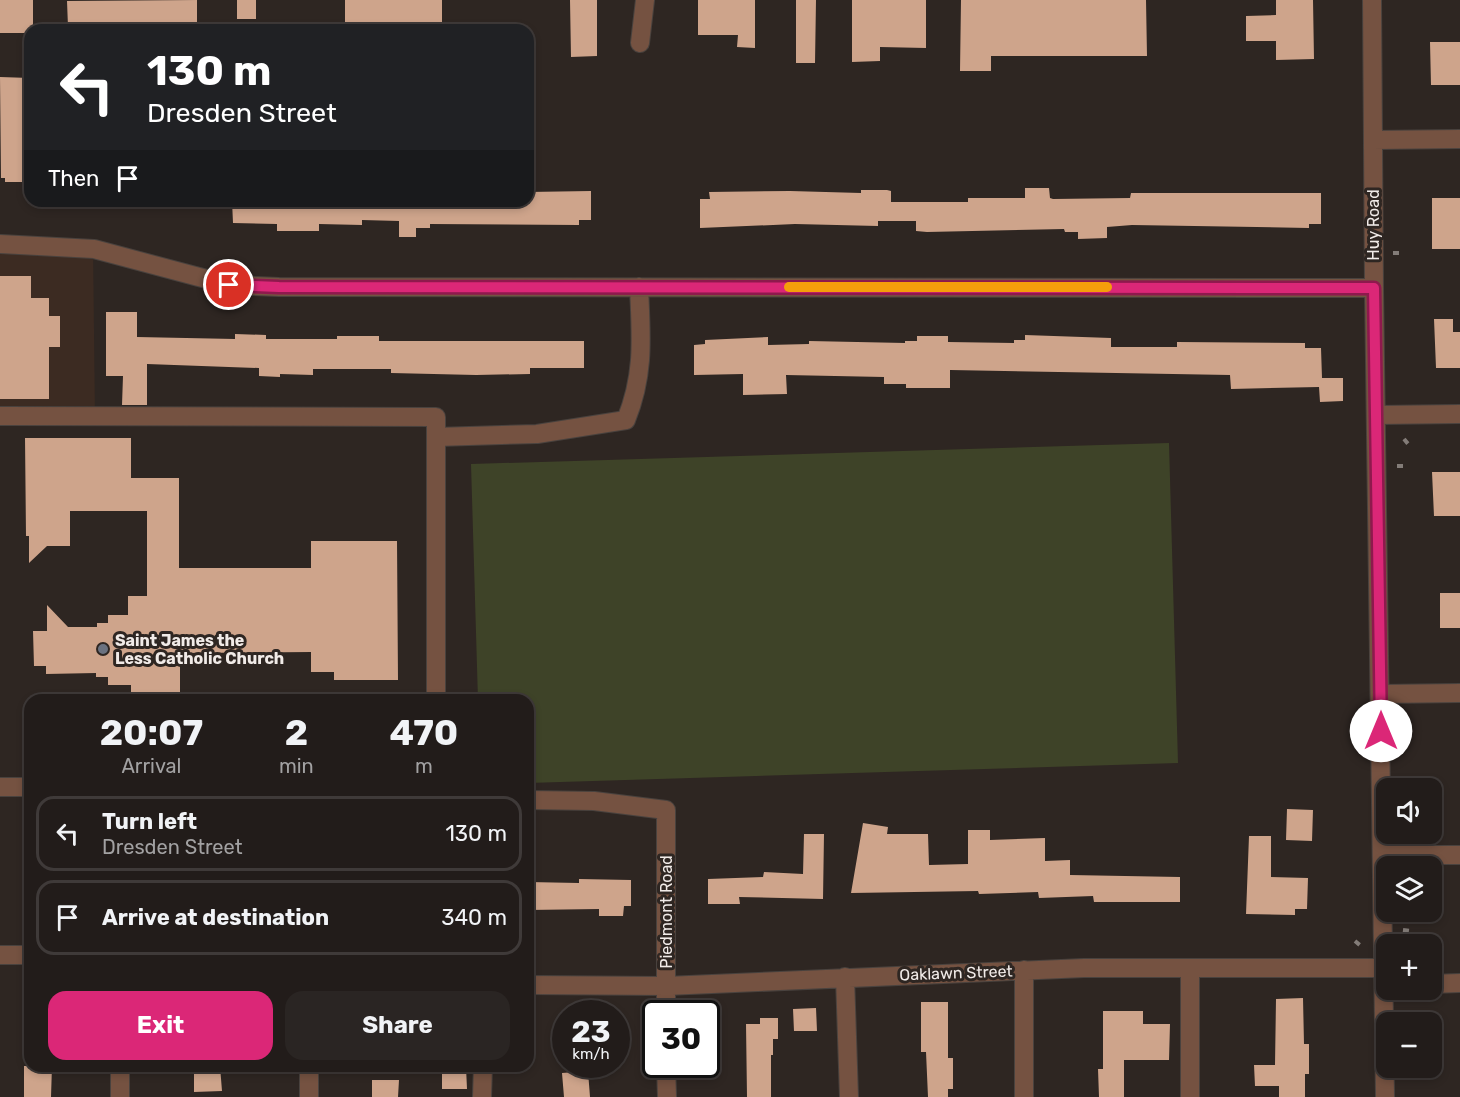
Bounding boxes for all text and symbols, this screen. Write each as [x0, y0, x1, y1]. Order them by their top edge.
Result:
text: 130 m [147, 46, 272, 96]
icon: left [48, 48, 126, 126]
text: Dresden Street [147, 97, 337, 129]
icon: arrive [111, 162, 144, 195]
text: Then [48, 165, 99, 192]
street label: Huy Road [1364, 189, 1383, 261]
pin [203, 259, 254, 310]
icon: arrive [212, 268, 245, 301]
place label: Saint James the Less Catholic Church [115, 631, 284, 668]
marker: Saint James the Less Catholic Church [96, 642, 110, 656]
position arrow [1349, 699, 1413, 763]
text: 20:07 [100, 711, 203, 754]
text: 2 [285, 711, 308, 754]
text: 470 [389, 711, 458, 754]
text: Arrival [121, 754, 181, 778]
text: min [279, 754, 314, 778]
text: m [415, 754, 433, 778]
map controls [1376, 778, 1442, 1078]
button: sound [1376, 778, 1442, 844]
text: Turn left [102, 808, 197, 835]
icon: left [51, 817, 84, 850]
text: 130 m [445, 820, 507, 847]
text: Dresden Street [102, 835, 243, 859]
street label: Piedmont Road [657, 855, 676, 969]
button: layers [1376, 856, 1442, 922]
icon: arrive [51, 901, 84, 934]
text: Arrive at destination [102, 904, 329, 931]
text: 340 m [441, 904, 507, 931]
button: + [1376, 934, 1442, 1000]
street label: Oaklawn Street [899, 962, 1013, 984]
button: Exit [48, 991, 273, 1060]
button: Share [285, 991, 510, 1060]
speed limit sign: 30 [642, 1000, 720, 1078]
button: − [1376, 1012, 1442, 1078]
text: 23 [571, 1014, 611, 1050]
text: km/h [572, 1045, 610, 1063]

